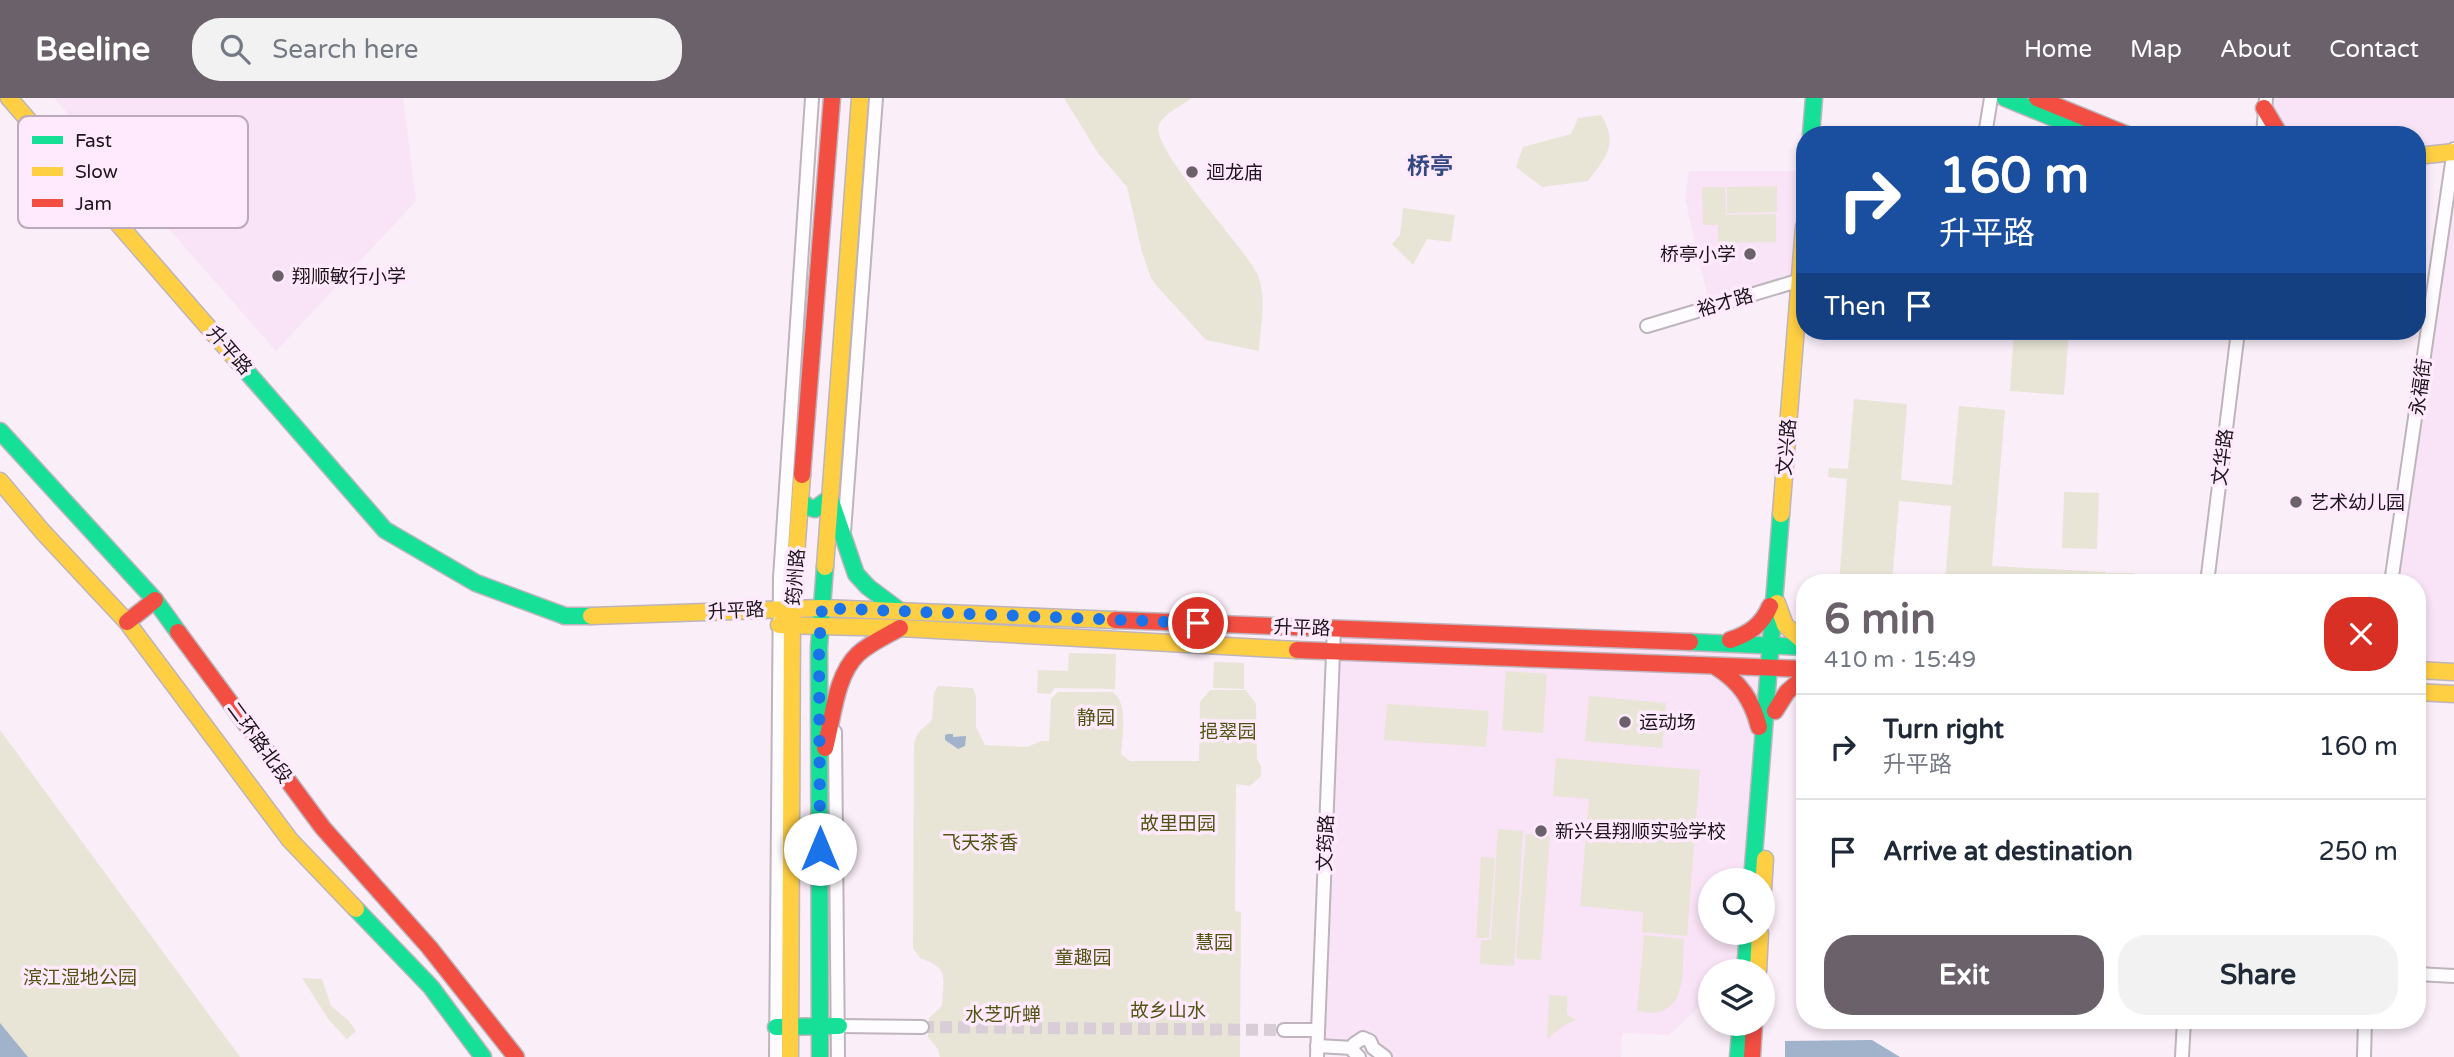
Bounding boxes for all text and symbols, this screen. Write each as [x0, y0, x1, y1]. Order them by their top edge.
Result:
search box [192, 18, 682, 81]
text: Beeline [35, 30, 150, 69]
icon: search [216, 30, 254, 68]
text: Search here [272, 34, 418, 65]
text: Home [2024, 35, 2092, 64]
text: Map [2130, 35, 2182, 64]
text: About [2220, 35, 2291, 64]
text: Contact [2329, 35, 2419, 64]
legend [18, 116, 248, 228]
text: Fast [75, 130, 112, 152]
text: 160 m [1939, 147, 2089, 206]
district label: 桥亭 [1407, 153, 1453, 181]
icon: right [1824, 154, 1915, 245]
text: Slow [75, 161, 118, 183]
place label: 迴龙庙 [1206, 162, 1263, 184]
marker: 迴龙庙 [1184, 164, 1200, 180]
text: Jam [75, 193, 112, 215]
text: 升平路 [1939, 215, 2035, 253]
place label: 桥亭小学 [1660, 244, 1736, 266]
marker: 桥亭小学 [1742, 246, 1758, 262]
place label: 翔顺敏行小学 [292, 266, 406, 288]
marker: 翔顺敏行小学 [270, 268, 286, 284]
street label: 裕才路 [1695, 285, 1756, 321]
icon: arrive [1900, 287, 1938, 325]
text: Then [1824, 291, 1886, 322]
street label: 升平路 [202, 322, 256, 379]
street label: 永福街 [2406, 357, 2436, 417]
street label: 文兴路 [1774, 418, 1800, 476]
street label: 文华路 [2209, 427, 2237, 487]
place label: 艺术幼儿园 [2310, 492, 2405, 514]
marker: 艺术幼儿园 [2288, 494, 2304, 510]
street label: 筠州路 [783, 548, 809, 606]
pin [1168, 593, 1228, 653]
text: 6 min [1824, 594, 1936, 645]
button: close [2324, 597, 2398, 671]
street label: 升平路 [707, 599, 765, 623]
icon: arrive [1179, 604, 1217, 642]
street label: 升平路 [1273, 616, 1331, 640]
text: 410 m · 15:49 [1824, 646, 1976, 674]
street label: 二环路北段 [222, 698, 296, 787]
park label: 静园 [1077, 707, 1115, 729]
place label: 运动场 [1639, 712, 1696, 734]
marker: 运动场 [1617, 714, 1633, 730]
text: Turn right [1883, 714, 2004, 745]
park label: 挹翠园 [1199, 721, 1257, 743]
icon: right [1824, 728, 1862, 766]
text: 160 m [2318, 731, 2398, 762]
text: 升平路 [1883, 751, 1952, 779]
position arrow [783, 812, 857, 886]
park label: 故里田园 [1140, 813, 1216, 835]
street label: 文筠路 [1314, 814, 1338, 872]
place label: 新兴县翔顺实验学校 [1555, 821, 1726, 843]
marker: 新兴县翔顺实验学校 [1533, 823, 1549, 839]
park label: 飞天茶香 [942, 832, 1018, 854]
icon: arrive [1824, 833, 1862, 871]
text: Arrive at destination [1883, 836, 2133, 867]
text: 250 m [2318, 836, 2398, 867]
map controls [1698, 868, 1775, 1036]
button: search [1698, 868, 1775, 945]
park label: 慧园 [1195, 932, 1233, 954]
button: Exit [1824, 935, 2104, 1015]
button: Share [2118, 935, 2398, 1015]
park label: 童趣园 [1054, 947, 1112, 969]
button: layers [1698, 959, 1775, 1036]
park label: 滨江湿地公园 [23, 967, 137, 989]
park label: 故乡山水 [1130, 1000, 1206, 1022]
park label: 水芝听蝉 [965, 1004, 1041, 1026]

